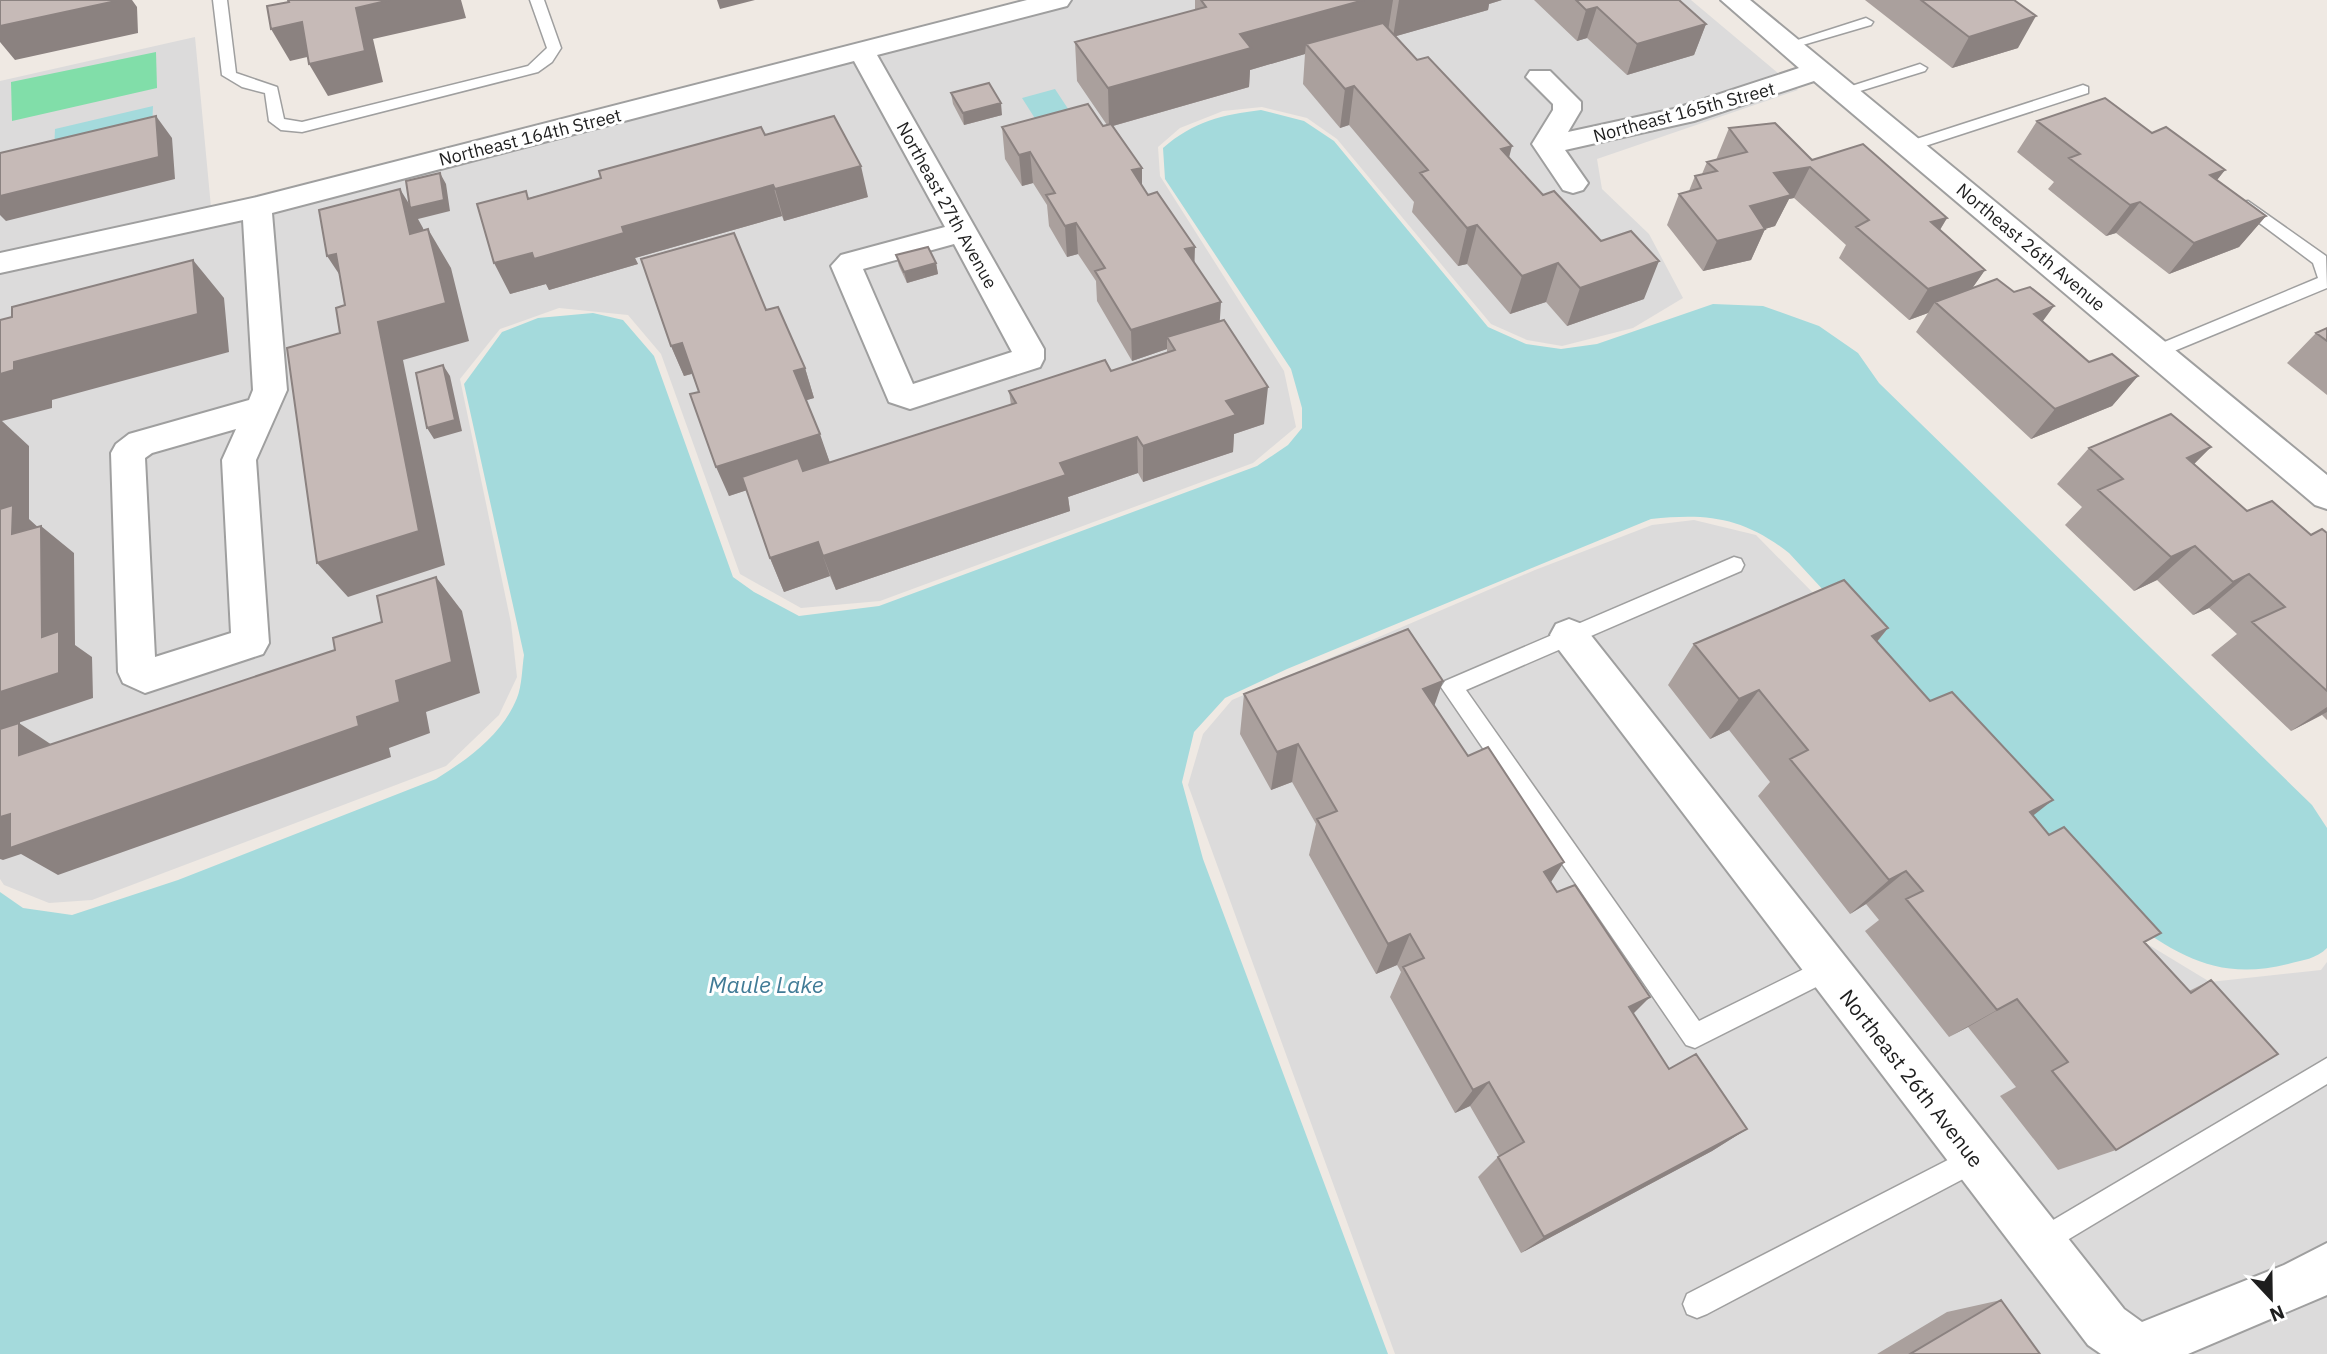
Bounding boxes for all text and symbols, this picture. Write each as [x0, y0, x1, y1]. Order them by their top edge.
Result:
street label: Northeast 165th Street [1591, 77, 1777, 147]
street label: Northeast 164th Street [436, 103, 624, 171]
street label: Northeast 27th Avenue [892, 118, 1002, 293]
street label: Northeast 26th Avenue [1952, 178, 2110, 316]
water label: Maule Lake [708, 969, 824, 999]
street label: Northeast 26th Avenue [1834, 983, 1990, 1173]
north arrow [2236, 1263, 2306, 1333]
text: N [2266, 1300, 2288, 1327]

